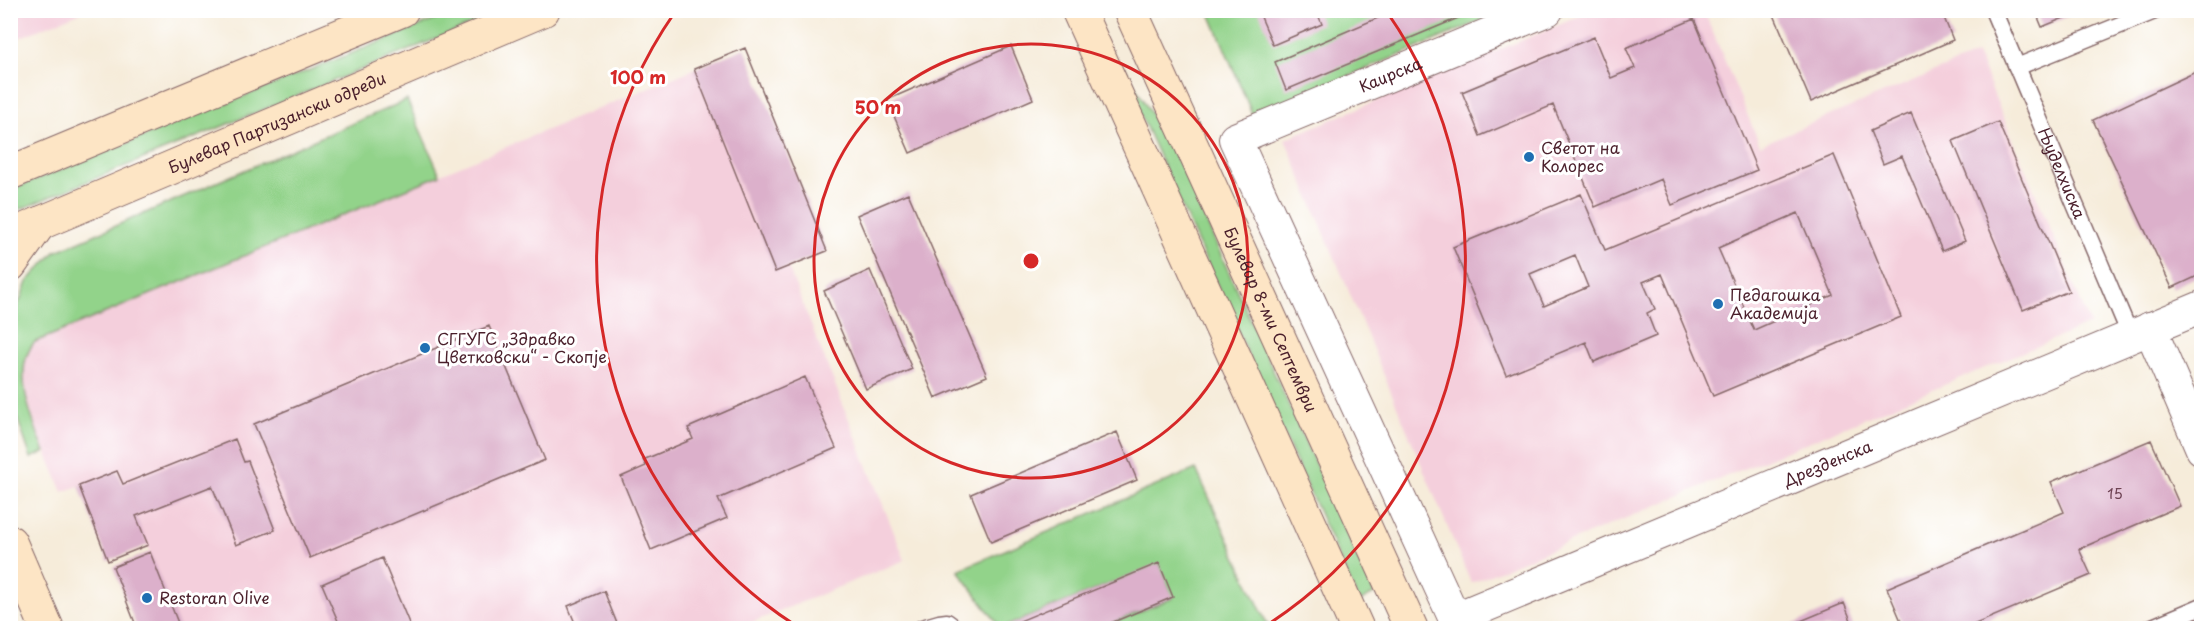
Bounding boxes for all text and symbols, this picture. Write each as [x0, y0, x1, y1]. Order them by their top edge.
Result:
street label: Каирска [1355, 50, 1425, 98]
text: 100 m [610, 63, 666, 90]
street label: Булевар Партизански одреди [164, 65, 389, 179]
text: 50 m [855, 93, 901, 120]
street label: Њуделхиска [2033, 123, 2093, 222]
place label: Светот на Колорес [1541, 135, 1620, 177]
marker: Светот на Колорес [1522, 150, 1536, 164]
street label: Булевар 8-ми Септември [1219, 222, 1324, 416]
centre of rings [1021, 251, 1041, 271]
place label: Педагошка Академија [1730, 282, 1820, 324]
marker: Педагошка Академија [1711, 297, 1725, 311]
place label: СГГУГС „Здравко Цветковски“ - Скопје [437, 326, 607, 368]
marker: СГГУГС „Здравко Цветковски“ - Скопје [418, 341, 432, 355]
street label: Дрезденска [1779, 433, 1875, 492]
house number: 15 [2107, 483, 2123, 504]
place label: Restoran Olive [159, 585, 269, 609]
marker: Restoran Olive [140, 591, 154, 605]

